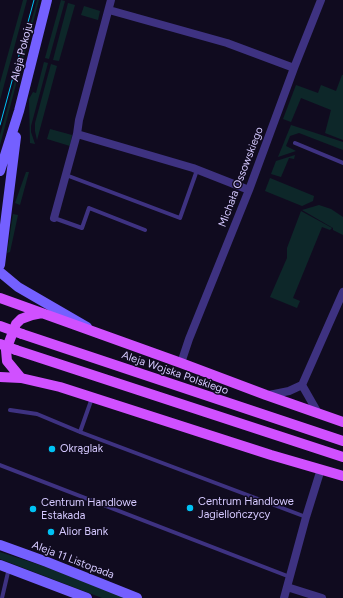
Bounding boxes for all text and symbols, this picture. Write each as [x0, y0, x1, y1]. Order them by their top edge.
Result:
street label: Aleja Pokoju [8, 21, 36, 83]
street label: Michała Ossowskiego [216, 125, 266, 229]
street label: Aleja Wojska Polskiego [120, 348, 230, 398]
place label: Okrąglak [60, 442, 103, 456]
marker: Okrąglak [47, 444, 57, 454]
place label: Centrum Handlowe Jagiellończycy [198, 495, 294, 521]
place label: Centrum Handlowe Estakada [41, 496, 137, 522]
marker: Centrum Handlowe Jagiellończycy [185, 503, 195, 513]
marker: Centrum Handlowe Estakada [28, 504, 38, 514]
place label: Alior Bank [59, 525, 108, 539]
marker: Alior Bank [46, 527, 56, 537]
street label: Aleja 11 Listopada [30, 538, 116, 582]

